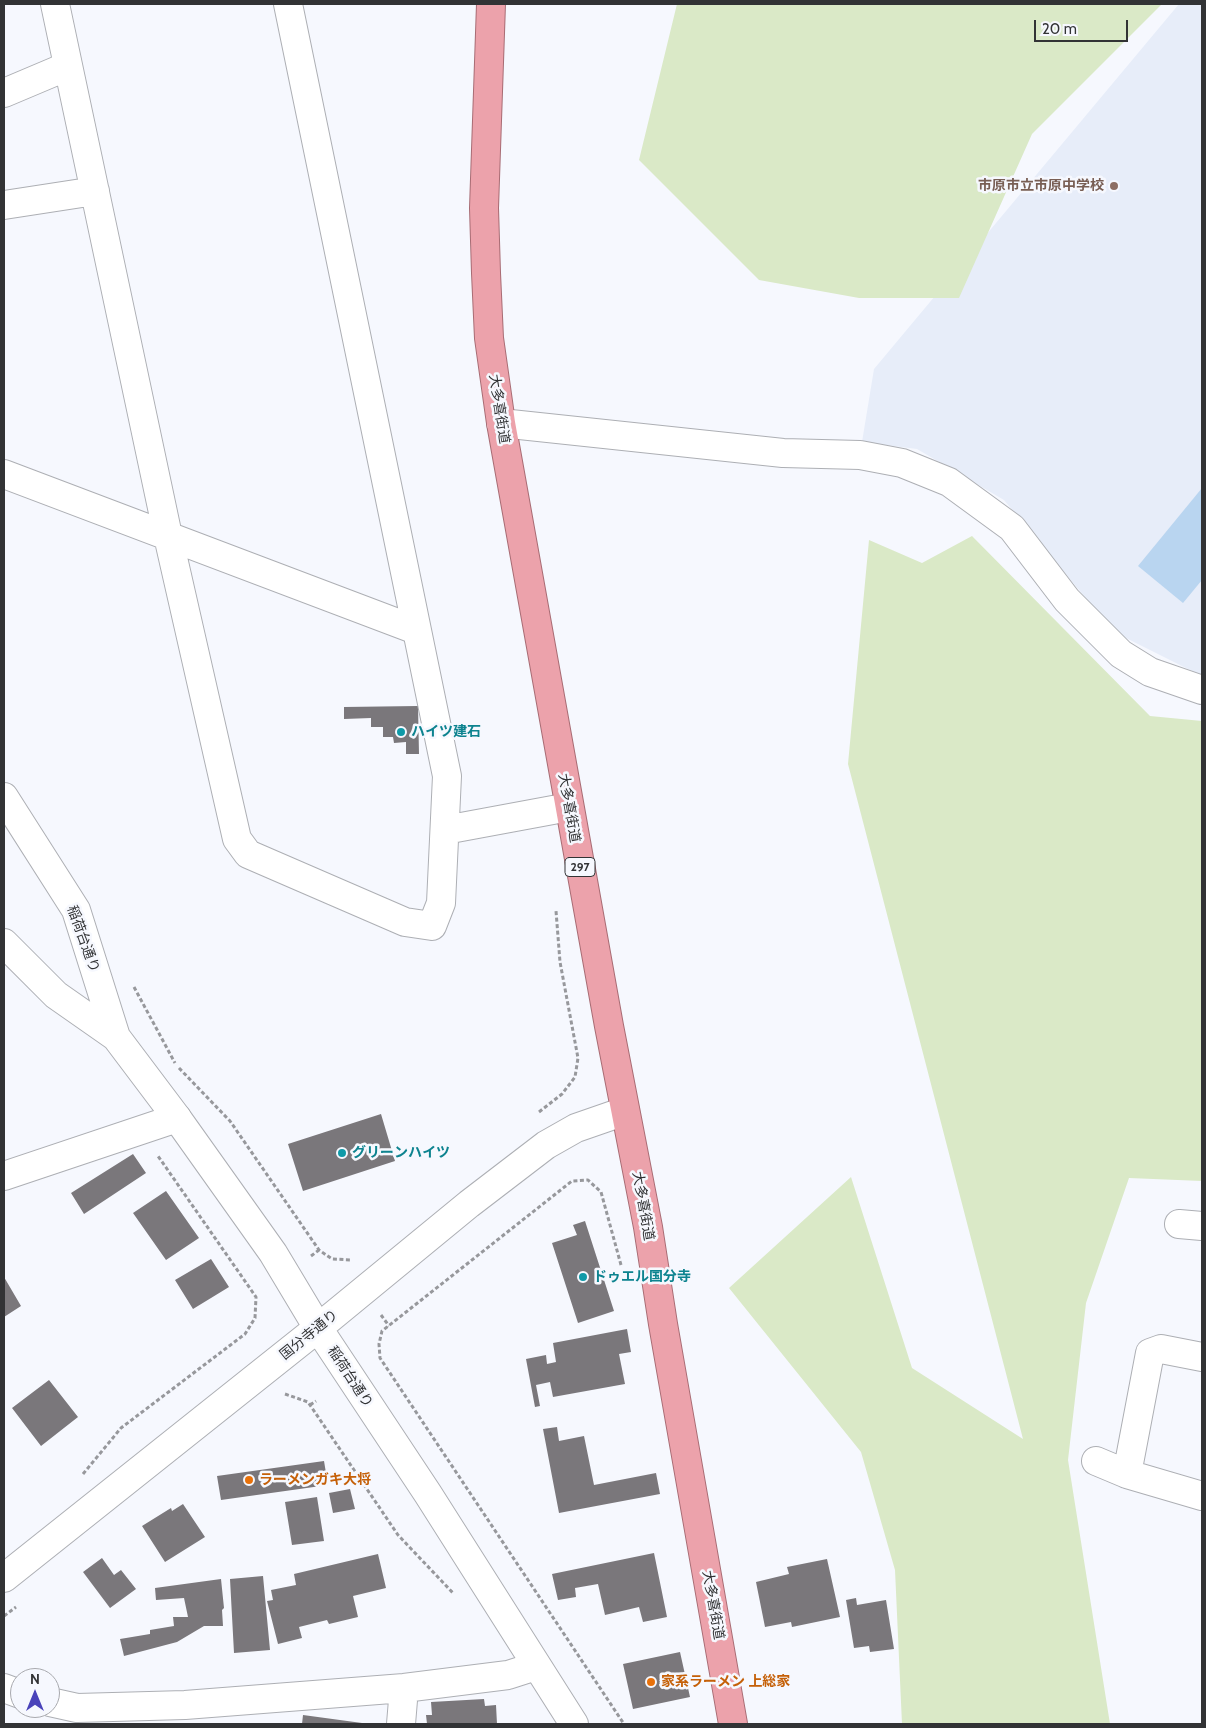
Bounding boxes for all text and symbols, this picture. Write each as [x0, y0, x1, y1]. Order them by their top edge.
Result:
scale bar [1036, 10, 1130, 42]
text: 20 m [1042, 20, 1077, 38]
place label: 市原市立市原中学校 [978, 178, 1104, 194]
marker: 市原市立市原中学校 [1108, 180, 1120, 192]
street label: 大多喜街道 [485, 373, 513, 445]
place label: ハイツ建石 [411, 724, 481, 740]
marker: ハイツ建石 [395, 726, 407, 738]
street label: 大多喜街道 [555, 772, 583, 844]
road number: 297 [565, 858, 595, 876]
street label: 稲荷台通り [63, 903, 103, 975]
place label: グリーンハイツ [352, 1145, 450, 1161]
marker: グリーンハイツ [336, 1147, 348, 1159]
street label: 大多喜街道 [629, 1170, 657, 1242]
place label: ドゥエル国分寺 [593, 1269, 691, 1285]
marker: ドゥエル国分寺 [577, 1271, 589, 1283]
street label: 国分寺通り [277, 1306, 341, 1364]
street label: 稲荷台通り [324, 1343, 376, 1411]
place label: ラーメンガキ大将 [259, 1472, 371, 1488]
marker: ラーメンガキ大将 [243, 1474, 255, 1486]
street label: 大多喜街道 [699, 1569, 727, 1641]
north arrow [10, 1668, 60, 1718]
text: N [30, 1670, 40, 1688]
place label: 家系ラーメン 上総家 [661, 1674, 790, 1690]
marker: 家系ラーメン 上総家 [645, 1676, 657, 1688]

